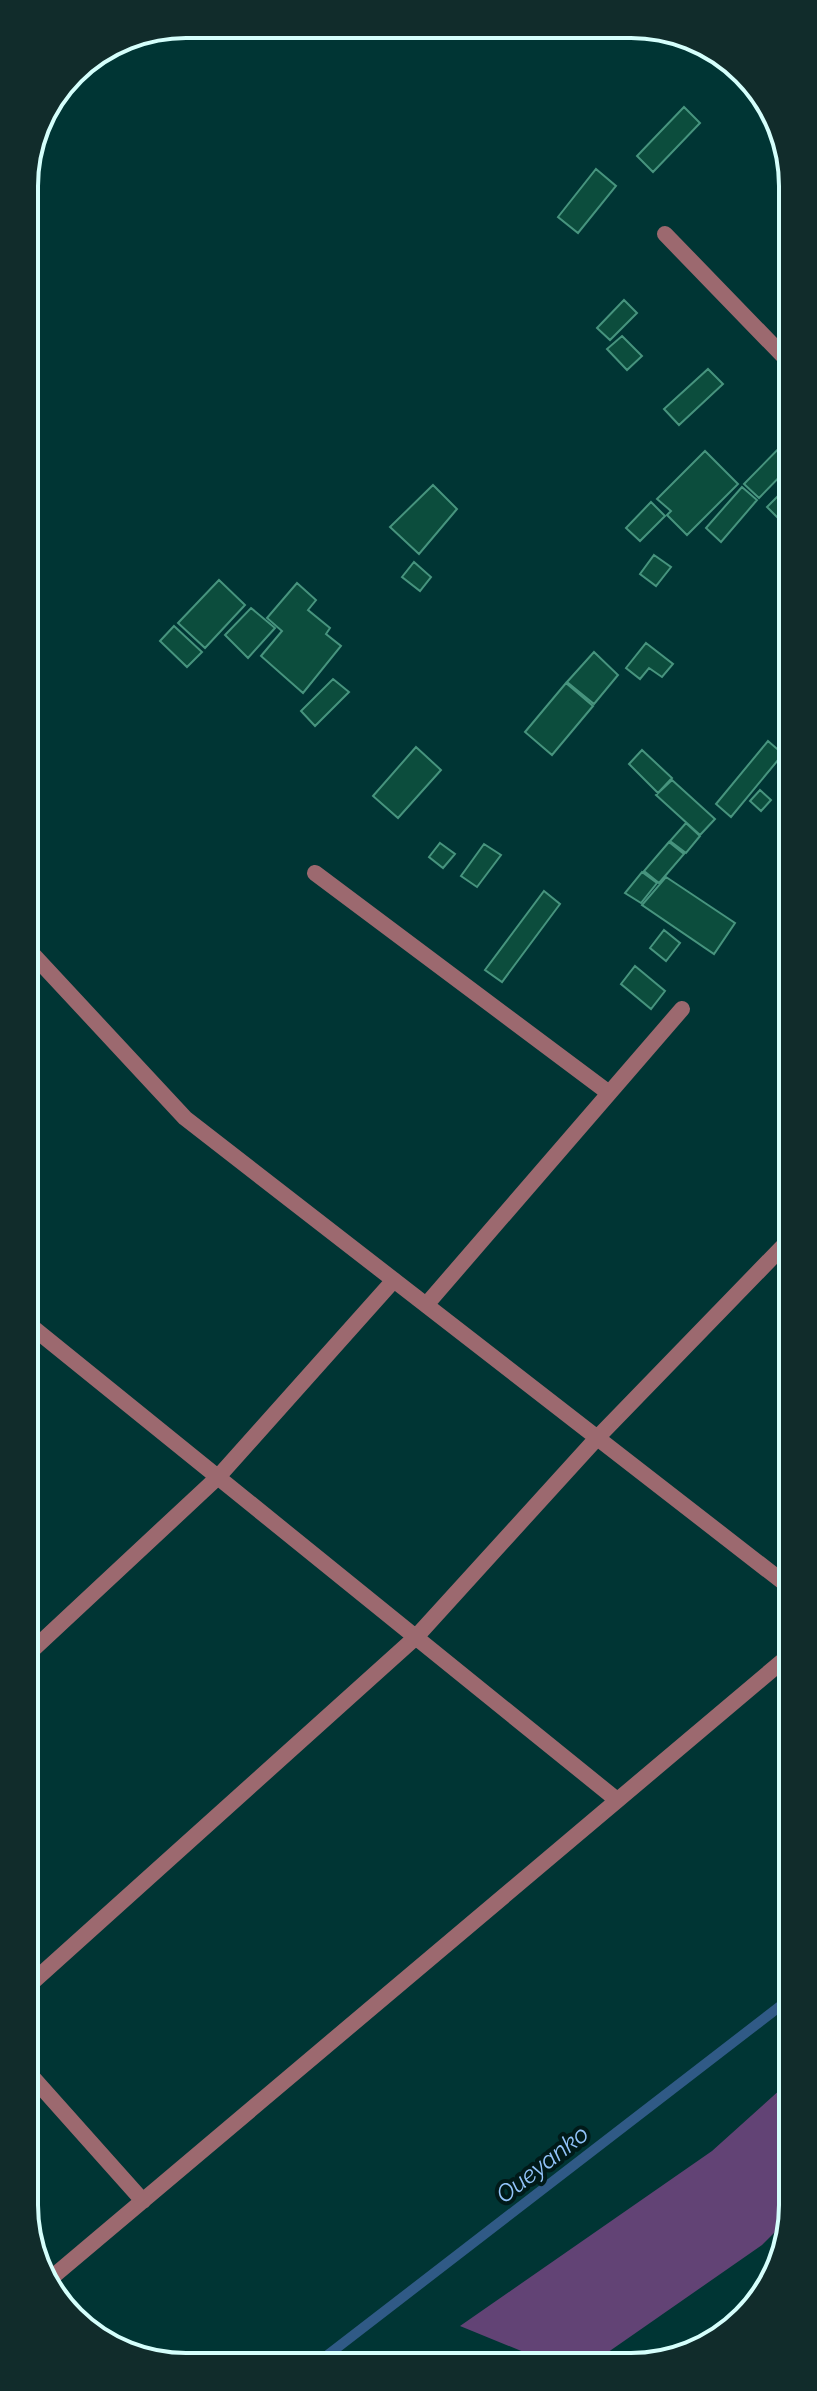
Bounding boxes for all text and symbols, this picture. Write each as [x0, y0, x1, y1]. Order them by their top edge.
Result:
water label: Oueyanko [490, 2119, 594, 2209]

